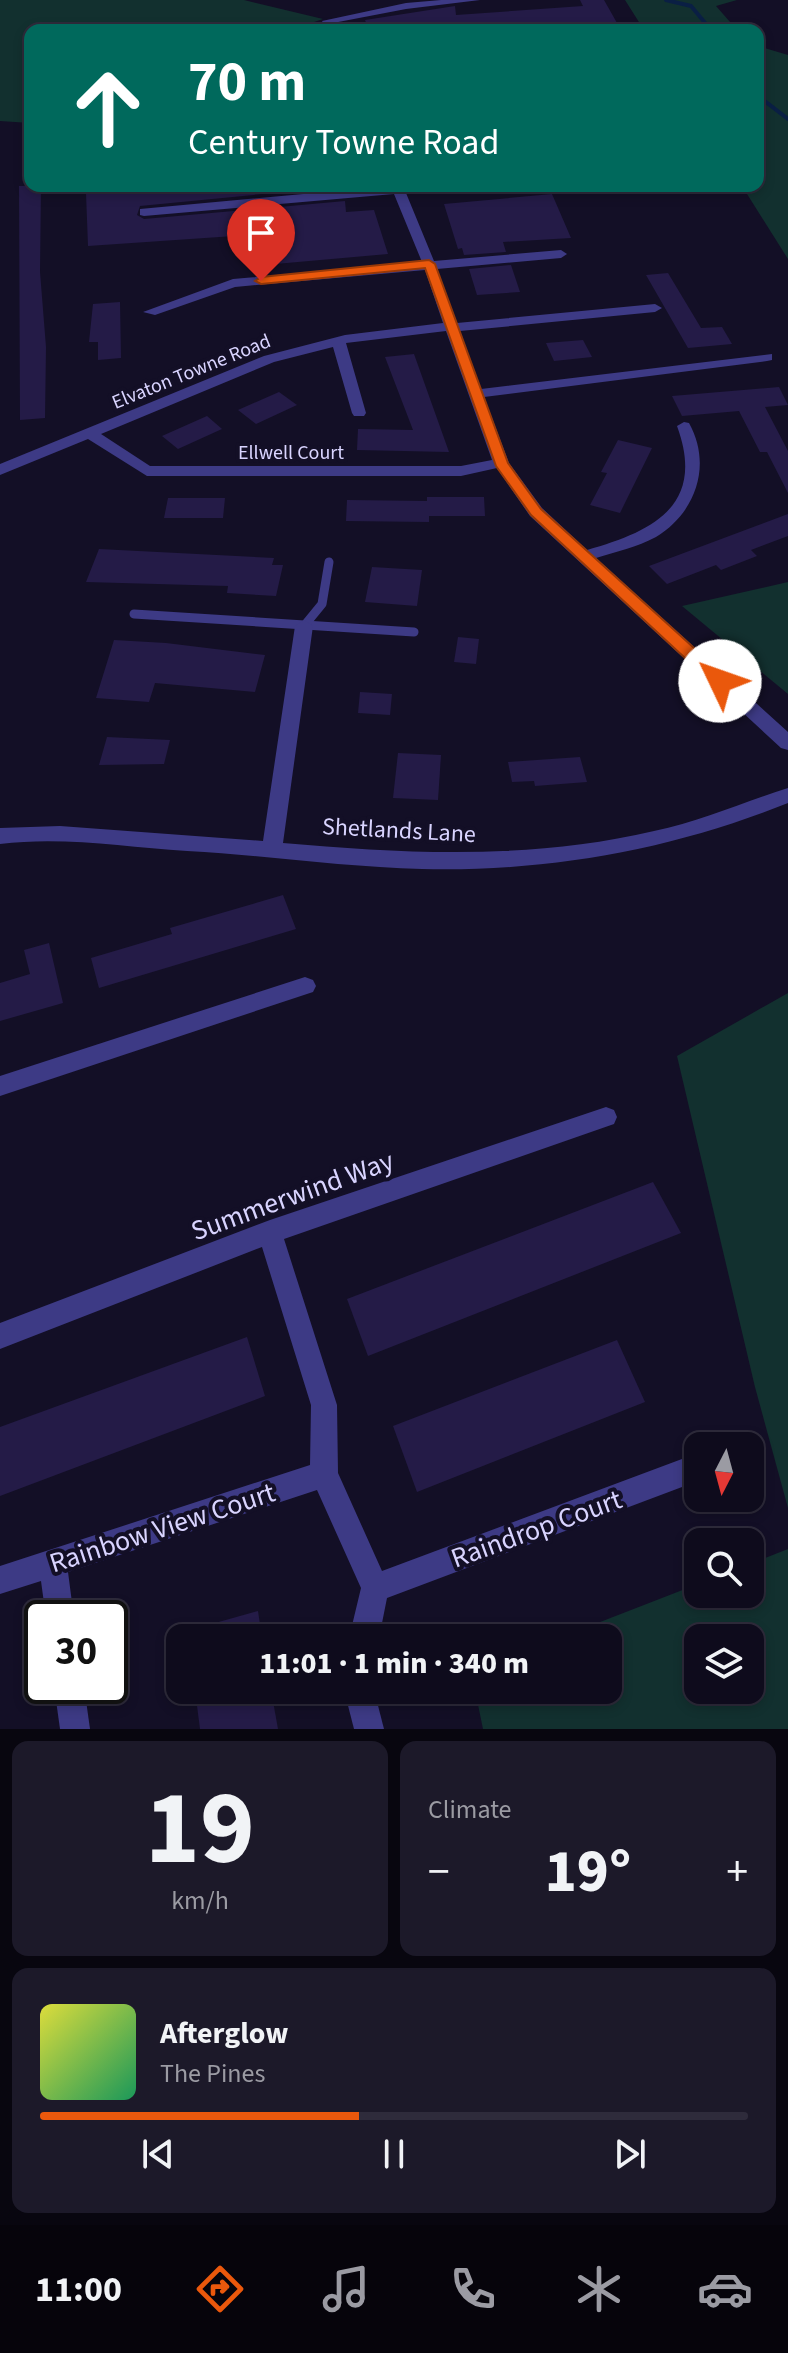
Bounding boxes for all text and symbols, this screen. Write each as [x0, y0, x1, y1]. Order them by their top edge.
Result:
text: 70 m [188, 43, 306, 122]
icon: ahead [56, 56, 160, 160]
text: Century Towne Road [188, 117, 499, 168]
pin [227, 199, 295, 281]
icon: arrive [239, 211, 283, 255]
street label: Elvaton Towne Road [108, 327, 275, 417]
street label: Ellwell Court [238, 439, 344, 467]
position arrow [678, 639, 762, 723]
street label: Shetlands Lane [321, 809, 477, 852]
street label: Summerwind Way [185, 1141, 399, 1251]
north arrow [684, 1432, 764, 1512]
map controls [684, 1432, 764, 1704]
street label: Rainbow View Court [44, 1472, 281, 1583]
street label: Raindrop Court [445, 1479, 628, 1578]
button: search [684, 1528, 764, 1608]
speed limit sign: 30 [24, 1600, 128, 1704]
button: layers [684, 1624, 764, 1704]
text: 11:01 · 1 min · 340 m [259, 1642, 529, 1685]
text: 19 [145, 1756, 255, 1904]
text: Climate [428, 1791, 512, 1828]
text: 19° [545, 1830, 631, 1915]
text: − [428, 1841, 450, 1904]
text: + [726, 1841, 748, 1904]
text: km/h [171, 1882, 229, 1919]
text: Afterglow [160, 2012, 288, 2055]
text: The Pines [160, 2055, 265, 2092]
icon: previous [136, 2132, 180, 2176]
icon: pause [372, 2132, 416, 2176]
icon: next [608, 2132, 652, 2176]
icon: directions [192, 2261, 248, 2317]
icon: music [318, 2261, 374, 2317]
icon: phone [445, 2261, 501, 2317]
icon: climate [571, 2261, 627, 2317]
icon: car [697, 2261, 753, 2317]
text: 11:00 [35, 2264, 122, 2315]

